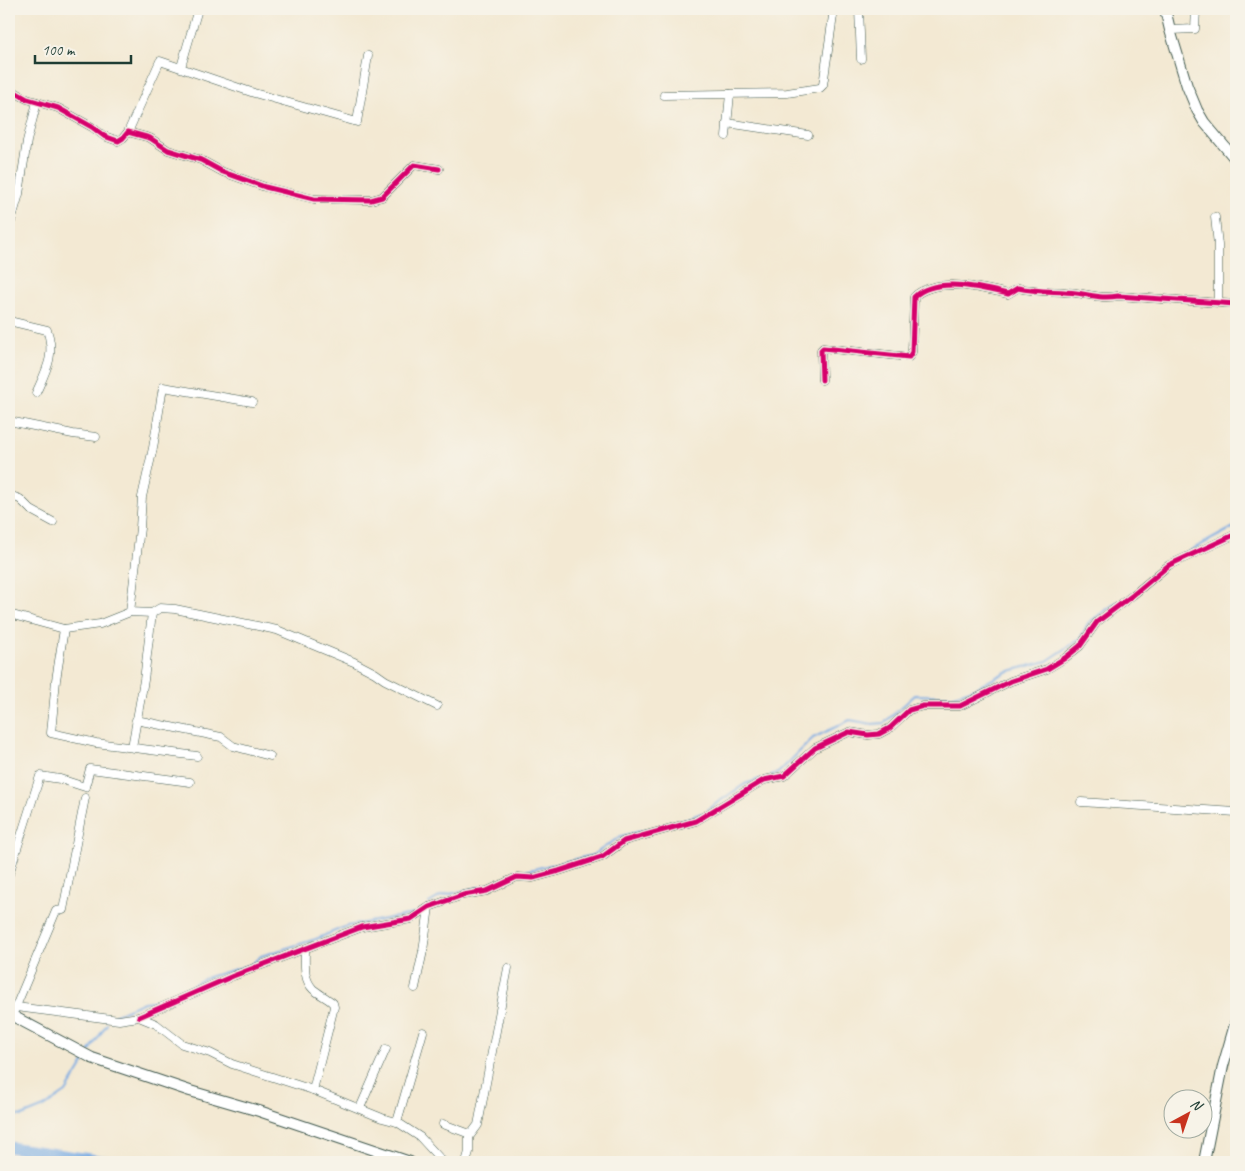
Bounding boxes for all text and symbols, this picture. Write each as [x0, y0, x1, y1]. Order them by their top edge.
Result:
scale bar [35, 32, 131, 64]
text: 100 m [42, 41, 76, 60]
north arrow [1162, 1088, 1212, 1138]
text: N [1187, 1095, 1207, 1115]

